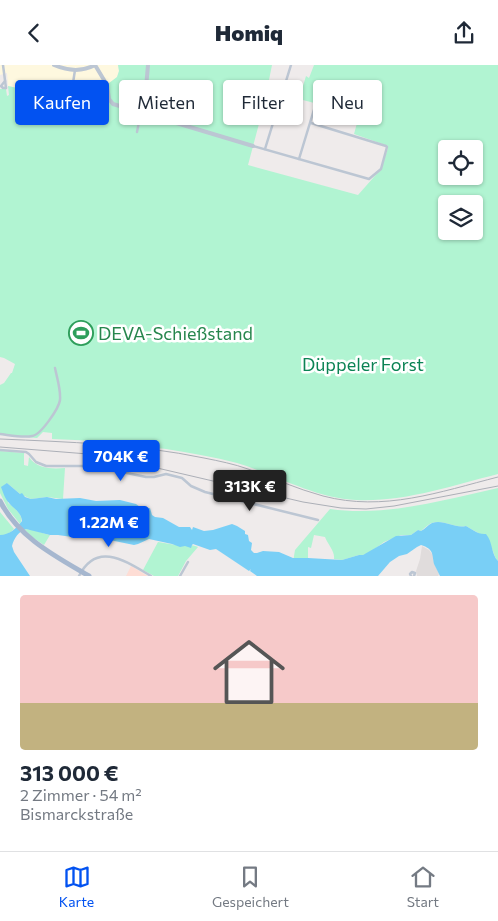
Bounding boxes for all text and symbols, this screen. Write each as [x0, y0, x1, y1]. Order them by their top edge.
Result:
icon: back [20, 19, 48, 47]
text: Homiq [215, 19, 283, 46]
icon: share [450, 19, 478, 47]
chip: Kaufen [15, 80, 109, 125]
chip: Mieten [119, 80, 213, 125]
chip: Filter [223, 80, 303, 125]
chip: Neu [313, 80, 382, 125]
map controls [438, 140, 483, 240]
button: locate [438, 140, 483, 185]
button: layers [438, 195, 483, 240]
sports icon: DEVA-Schießstand [68, 320, 94, 346]
place label: DEVA-Schießstand [98, 322, 253, 344]
park label: Düppeler Forst [302, 353, 424, 375]
pin: 704K € [80, 439, 162, 482]
text: 704K € [94, 446, 148, 465]
pin: 313K € [209, 469, 291, 512]
text: 313K € [224, 476, 276, 495]
pin: 1.22M € [63, 505, 155, 548]
text: 1.22M € [79, 512, 139, 531]
icon: home [204, 627, 294, 717]
text: 313 000 € [20, 760, 119, 785]
text: 2 Zimmer · 54 m² [20, 785, 142, 804]
text: Bismarckstraße [20, 804, 133, 823]
tab: Karte [59, 863, 94, 910]
tab: Gespeichert [212, 863, 289, 910]
tab: Start [407, 863, 439, 910]

